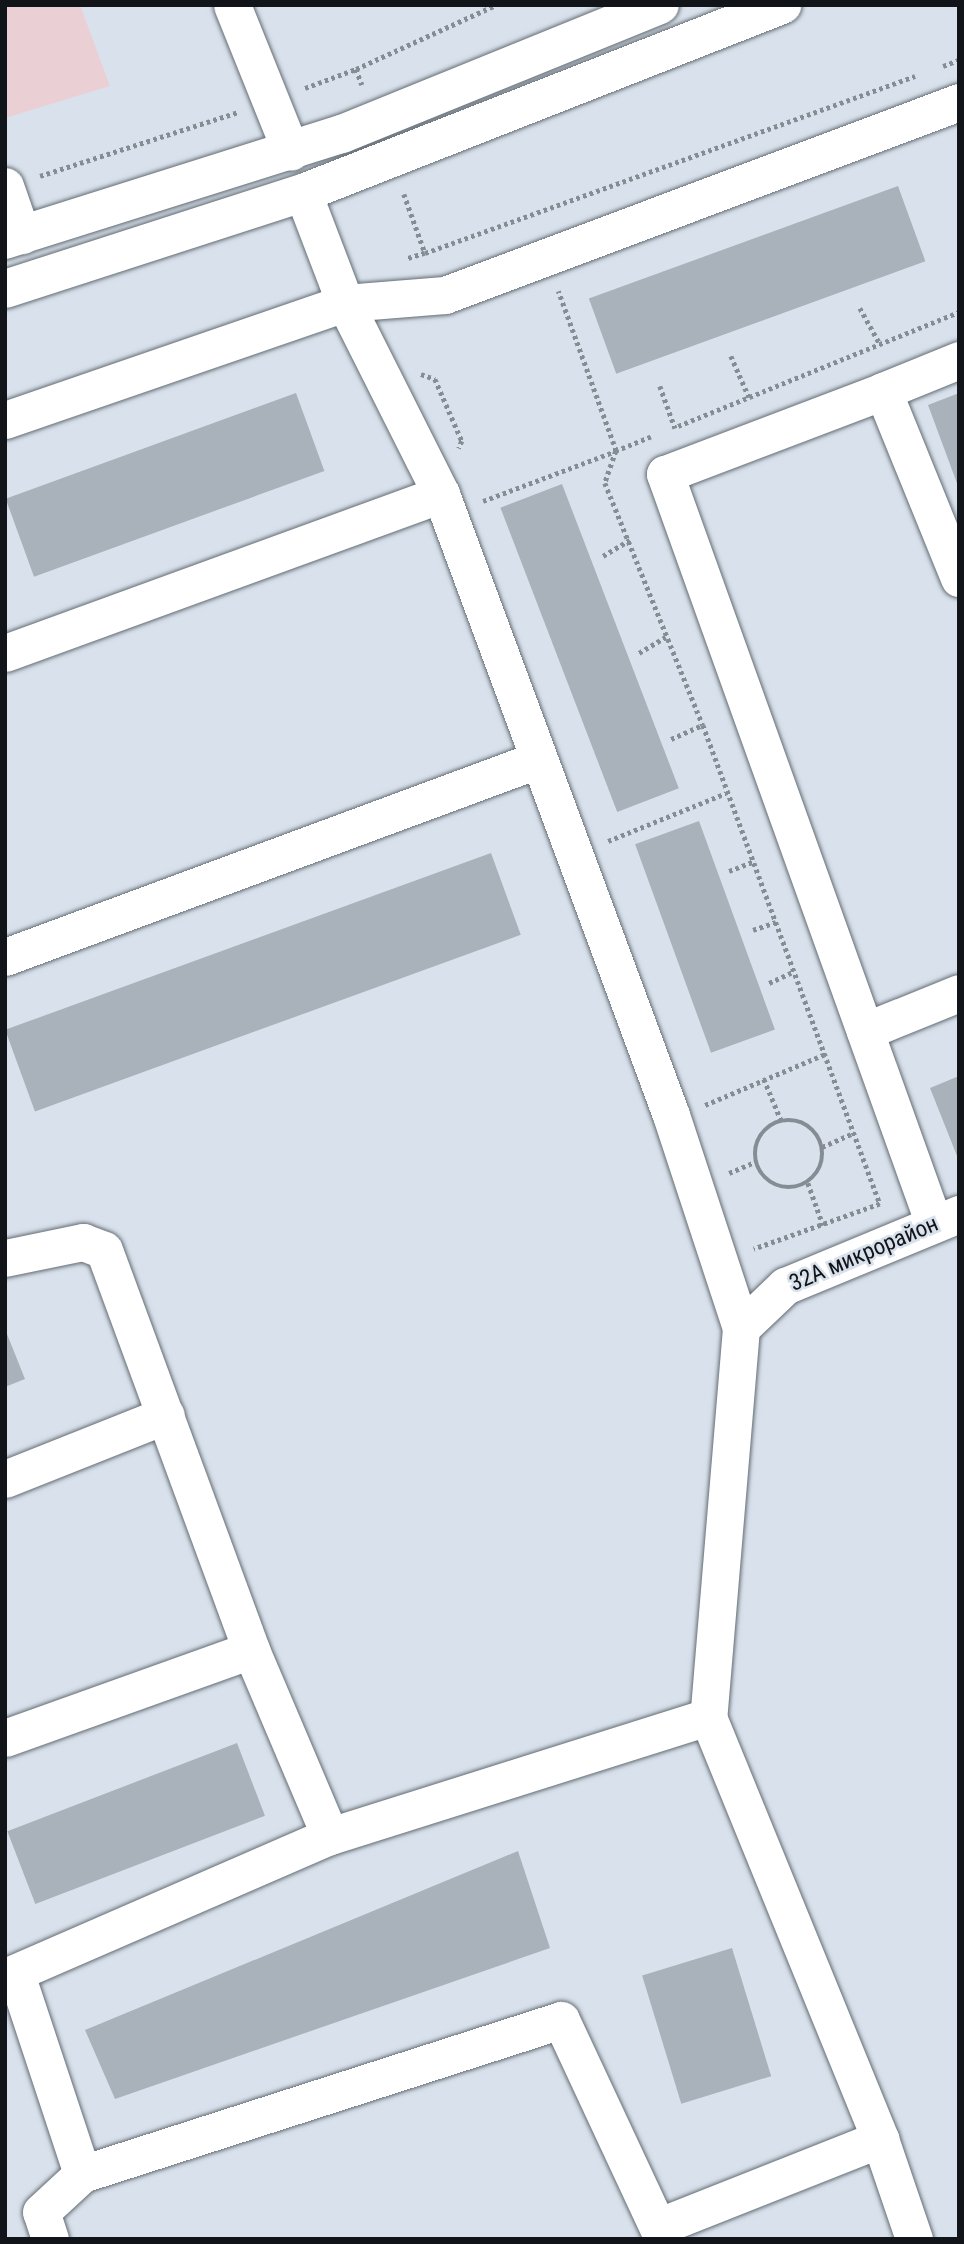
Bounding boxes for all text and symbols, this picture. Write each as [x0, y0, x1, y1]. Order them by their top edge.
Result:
street label: 32А микрорайон [785, 1210, 943, 1298]

